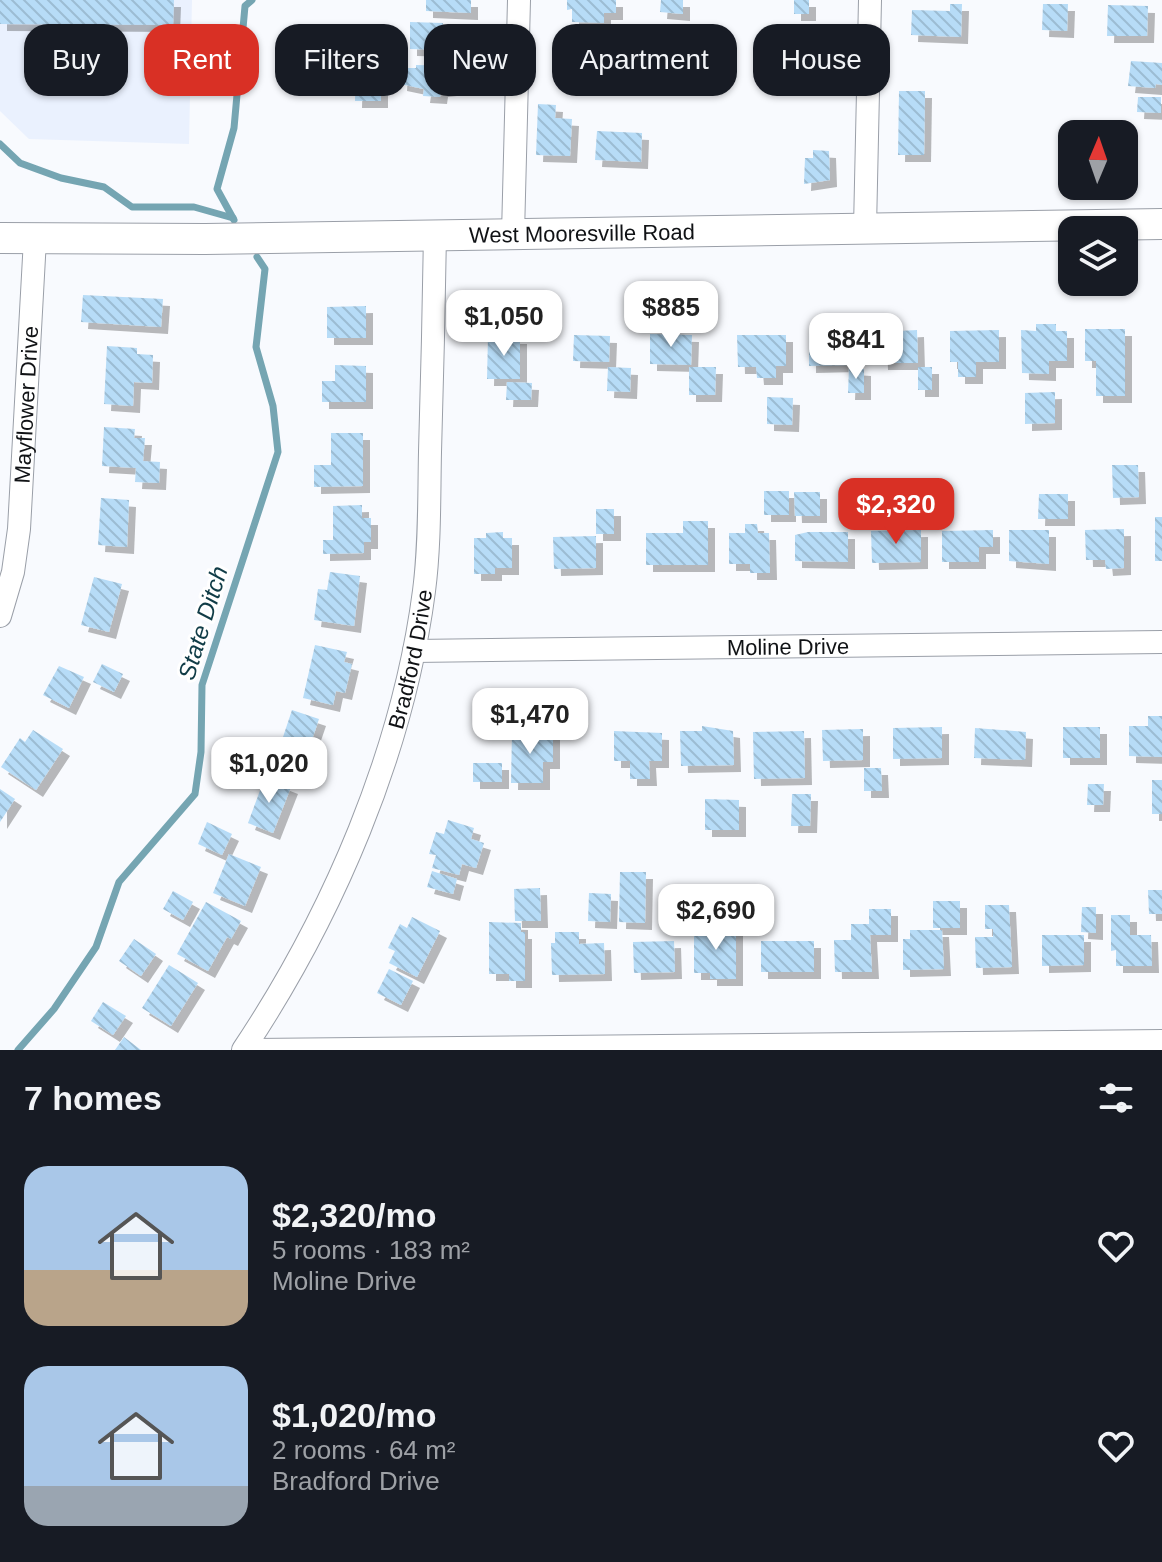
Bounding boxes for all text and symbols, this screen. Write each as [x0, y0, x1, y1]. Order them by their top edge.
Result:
chip: Buy [24, 24, 128, 96]
chip: Rent [144, 24, 259, 96]
chip: Filters [275, 24, 408, 96]
chip: New [424, 24, 536, 96]
chip: Apartment [552, 24, 737, 96]
chip: House [753, 24, 890, 96]
north arrow [1058, 120, 1138, 200]
map controls [1058, 120, 1138, 296]
button: layers [1058, 216, 1138, 296]
street label: West Mooresville Road [469, 219, 695, 248]
pin: $885 [624, 281, 718, 349]
pin: $1,050 [439, 290, 569, 358]
text: $885 [642, 292, 700, 322]
text: $1,050 [464, 301, 544, 331]
pin: $841 [809, 313, 903, 381]
text: $841 [827, 324, 885, 354]
street label: Mayflower Drive [10, 325, 43, 484]
pin: $2,320 [831, 478, 961, 546]
text: $2,320 [856, 489, 936, 519]
water label: State Ditch [172, 563, 233, 683]
street label: Bradford Drive [383, 588, 437, 732]
street label: Moline Drive [727, 634, 849, 660]
pin: $1,470 [465, 688, 595, 756]
text: $1,470 [490, 699, 570, 729]
pin: $1,020 [204, 737, 334, 805]
text: $1,020 [229, 748, 309, 778]
pin: $2,690 [651, 884, 781, 952]
text: $2,690 [676, 895, 756, 925]
icon: filters [1094, 1076, 1138, 1120]
text: 7 homes [24, 1079, 162, 1117]
text: $2,320/mo [272, 1196, 436, 1234]
icon: home [88, 1198, 184, 1294]
icon: heart [1094, 1224, 1138, 1268]
text: 5 rooms · 183 m² [272, 1235, 470, 1265]
text: Moline Drive [272, 1266, 417, 1296]
text: $1,020/mo [272, 1396, 436, 1434]
icon: home [88, 1398, 184, 1494]
icon: heart [1094, 1424, 1138, 1468]
text: 2 rooms · 64 m² [272, 1435, 456, 1465]
text: Bradford Drive [272, 1466, 440, 1496]

